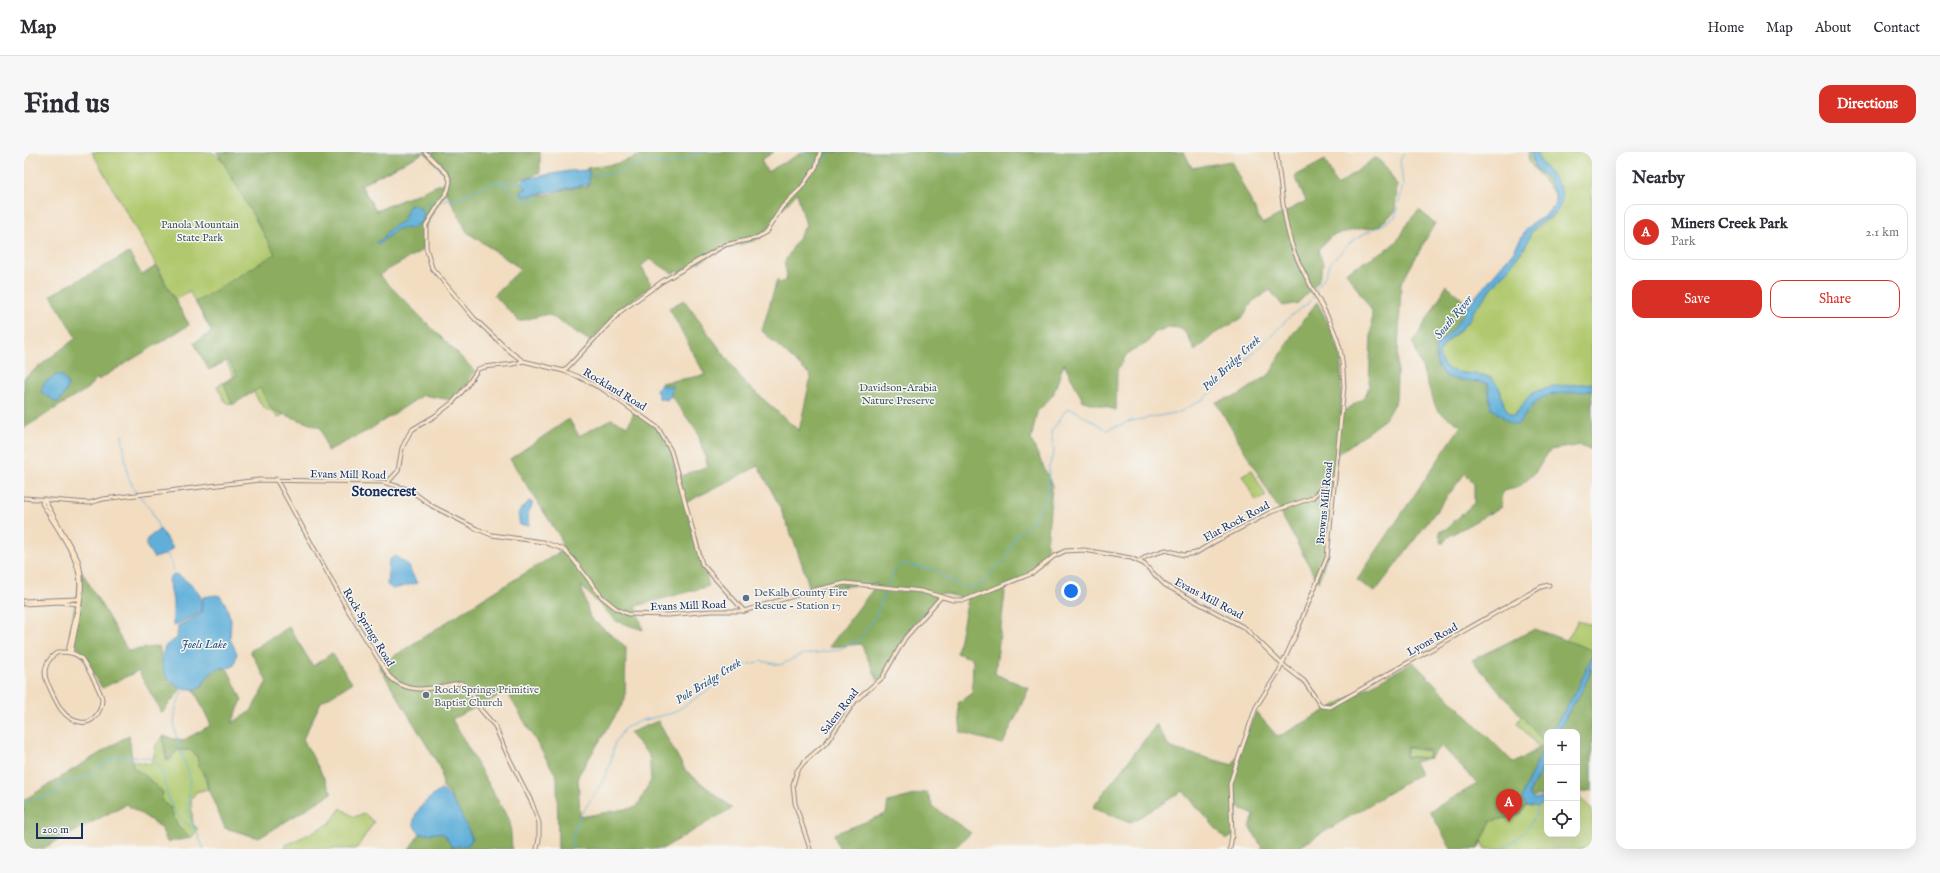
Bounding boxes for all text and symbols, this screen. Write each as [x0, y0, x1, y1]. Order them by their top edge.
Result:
text: Map [20, 16, 56, 40]
text: Home [1708, 19, 1744, 37]
text: Map [1766, 19, 1793, 37]
text: About [1815, 19, 1851, 37]
text: Contact [1873, 19, 1920, 37]
button: Directions [1819, 85, 1916, 123]
text: Find us [24, 87, 110, 122]
text: Nearby [1632, 168, 1685, 189]
text: Miners Creek Park [1671, 214, 1788, 233]
park label: Panola Mountain State Park [161, 218, 239, 245]
text: A [1642, 224, 1650, 241]
text: 2.1 km [1865, 224, 1899, 241]
text: Park [1671, 233, 1696, 250]
button: Save [1632, 280, 1762, 318]
button: Share [1770, 280, 1900, 318]
water label: South River [1431, 292, 1477, 342]
water label: Pole Bridge Creek [1199, 332, 1265, 395]
street label: Rockland Road [580, 365, 649, 414]
park label: Davidson-Arabia Nature Preserve [859, 381, 937, 408]
street label: Browns Mill Road [1314, 461, 1336, 545]
street label: Evans Mill Road [310, 467, 386, 483]
district label: Stonecrest [352, 482, 417, 501]
street label: Flat Rock Road [1201, 498, 1272, 545]
street label: Evans Mill Road [1172, 575, 1245, 623]
your location [1061, 581, 1081, 601]
street label: Rock Springs Road [339, 586, 397, 669]
place label: DeKalb County Fire Rescue - Station 17 [754, 586, 848, 613]
marker: DeKalb County Fire Rescue - Station 17 [741, 593, 751, 603]
street label: Evans Mill Road [650, 598, 726, 614]
street label: Lyons Road [1405, 620, 1460, 659]
water label: Joels Lake [181, 637, 227, 652]
water label: Pole Bridge Creek [673, 655, 745, 708]
place label: Rock Springs Primitive Baptist Church [434, 683, 539, 710]
street label: Salem Road [818, 686, 862, 737]
marker: Rock Springs Primitive Baptist Church [421, 690, 431, 700]
map controls [1544, 729, 1580, 837]
button: + [1544, 729, 1580, 765]
button: − [1544, 765, 1580, 801]
pin: A [1496, 789, 1522, 822]
button: locate [1544, 801, 1580, 837]
scale bar [36, 821, 83, 840]
text: 200 m [42, 823, 69, 837]

